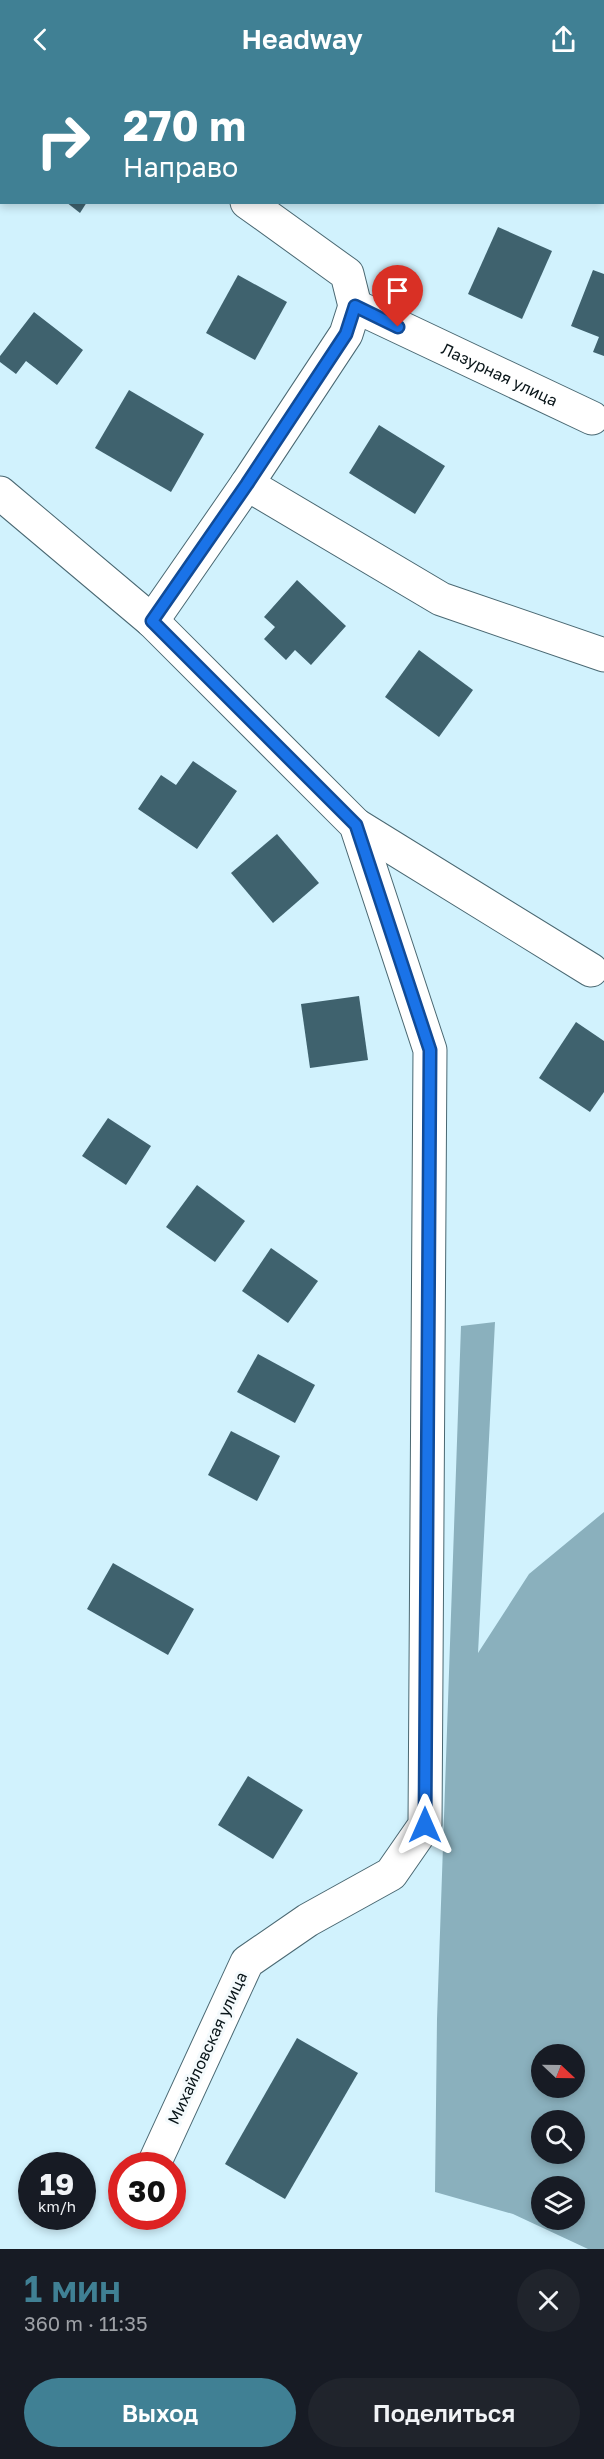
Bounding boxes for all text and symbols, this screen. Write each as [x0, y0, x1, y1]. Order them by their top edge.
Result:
icon: back [24, 23, 57, 56]
text: Headway [241, 23, 363, 55]
icon: share [547, 23, 580, 56]
text: 270 m [123, 100, 246, 150]
icon: right [24, 102, 102, 180]
text: Направо [123, 151, 238, 183]
pin [372, 265, 423, 327]
icon: arrive [381, 274, 414, 307]
street label: Лазурная улица [438, 338, 561, 410]
position arrow [393, 1793, 457, 1857]
street label: Михайловская улица [163, 1969, 251, 2127]
north arrow [531, 2044, 585, 2098]
map controls [531, 2044, 585, 2230]
button: search [531, 2110, 585, 2164]
speed limit sign: 30 [108, 2152, 186, 2230]
text: 19 [40, 2166, 74, 2202]
button: layers [531, 2176, 585, 2230]
text: km/h [38, 2197, 76, 2215]
text: 1 мин [24, 2267, 121, 2310]
button: close [517, 2269, 580, 2332]
text: 360 m · 11:35 [24, 2311, 148, 2335]
button: Выход [24, 2378, 296, 2447]
button: Поделиться [308, 2378, 580, 2447]

